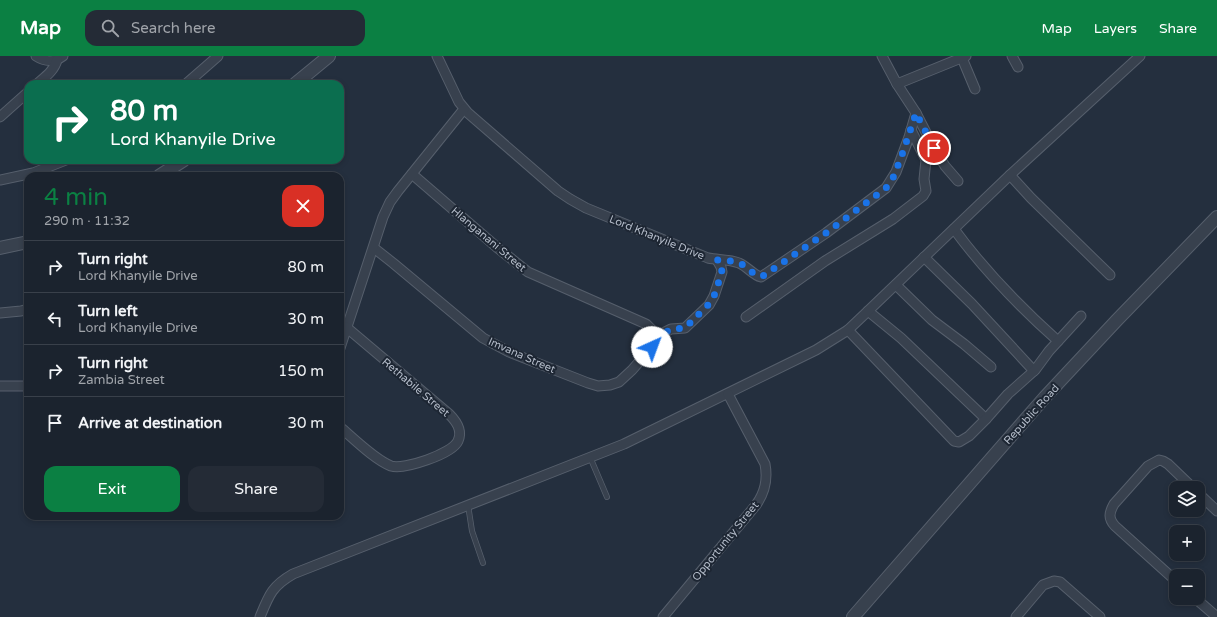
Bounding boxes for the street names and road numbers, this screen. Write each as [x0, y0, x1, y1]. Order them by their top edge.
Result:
street label: Hlanganani Street [449, 204, 529, 274]
street label: Lord Khanyile Drive [607, 212, 706, 262]
street label: Imvana Street [486, 335, 557, 376]
street label: Rethabile Street [379, 355, 452, 419]
street label: Republic Road [1001, 382, 1062, 447]
street label: Opportunity Street [689, 499, 761, 584]

